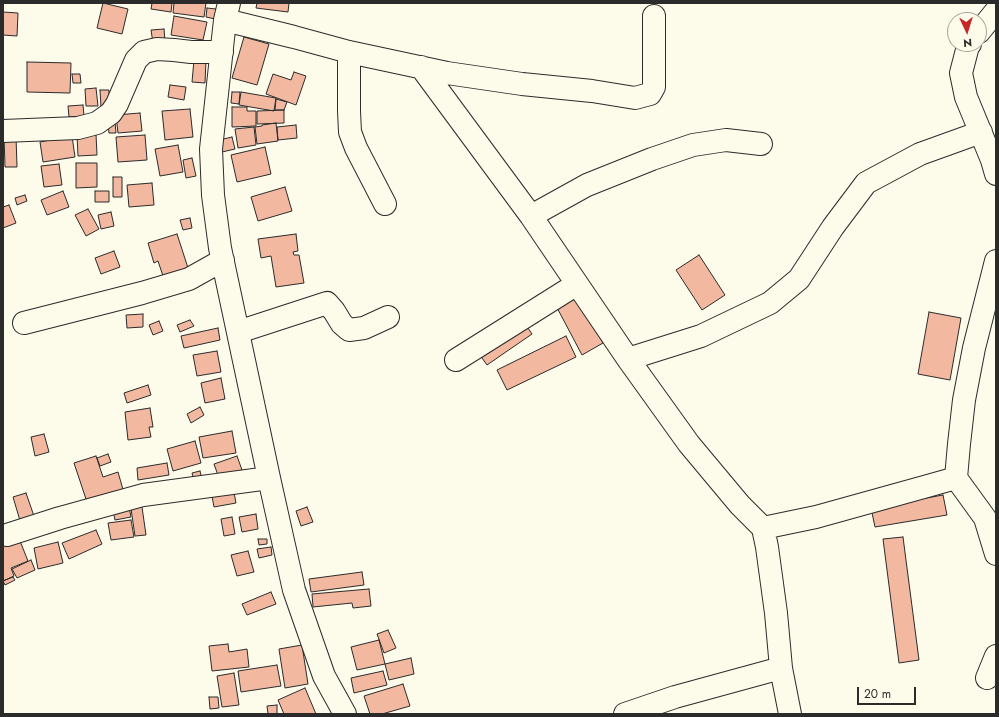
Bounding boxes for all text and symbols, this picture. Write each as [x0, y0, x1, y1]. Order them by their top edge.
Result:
north arrow [947, 12, 987, 52]
text: N [963, 35, 973, 51]
scale bar [859, 679, 918, 705]
text: 20 m [864, 685, 891, 703]

